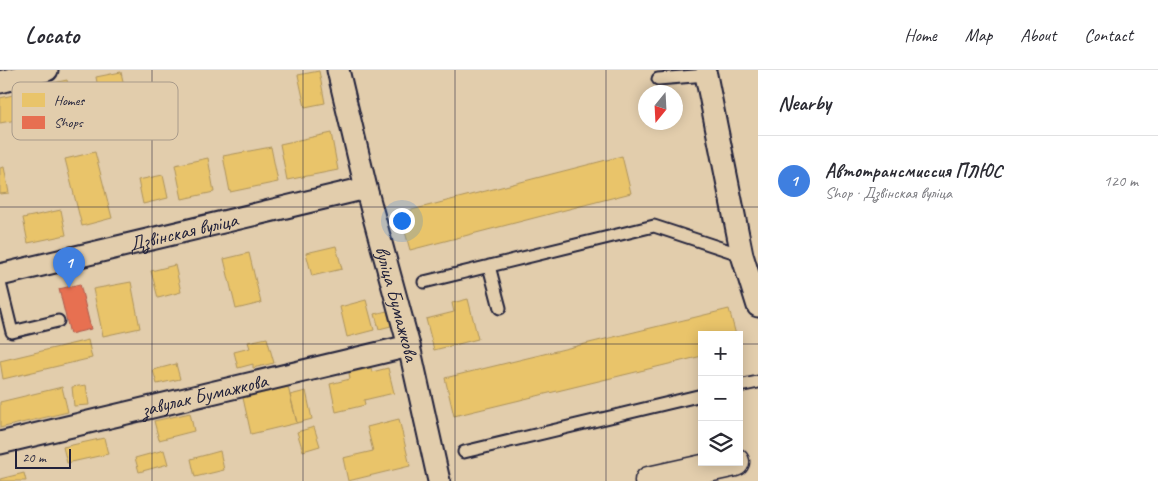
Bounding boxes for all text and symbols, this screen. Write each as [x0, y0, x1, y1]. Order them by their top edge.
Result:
text: Locato [25, 20, 79, 50]
text: Home [904, 24, 937, 46]
text: Map [965, 24, 992, 46]
text: About [1020, 24, 1056, 46]
text: Contact [1084, 24, 1133, 46]
legend [12, 82, 178, 140]
north arrow [638, 85, 683, 130]
text: Nearby [778, 90, 831, 116]
text: Homes [54, 92, 85, 109]
text: Shops [54, 114, 84, 131]
text: Автотрансмиссия ПЛЮС [825, 159, 1002, 183]
text: 1 [790, 171, 798, 191]
text: 120 m [1104, 171, 1138, 191]
text: Shop · Дзвінская вуліца [825, 183, 952, 203]
street label: Дзвінская вуліца [126, 207, 241, 257]
your location [389, 208, 415, 234]
street label: вуліца Бумажкова [369, 243, 424, 366]
pin: 1 [53, 247, 85, 288]
map controls [698, 331, 743, 466]
button: + [698, 331, 743, 376]
street label: завулак Бумажкова [136, 368, 271, 424]
button: − [698, 376, 743, 421]
button: layers [698, 421, 743, 466]
scale bar [15, 446, 71, 469]
text: 20 m [22, 449, 46, 466]

